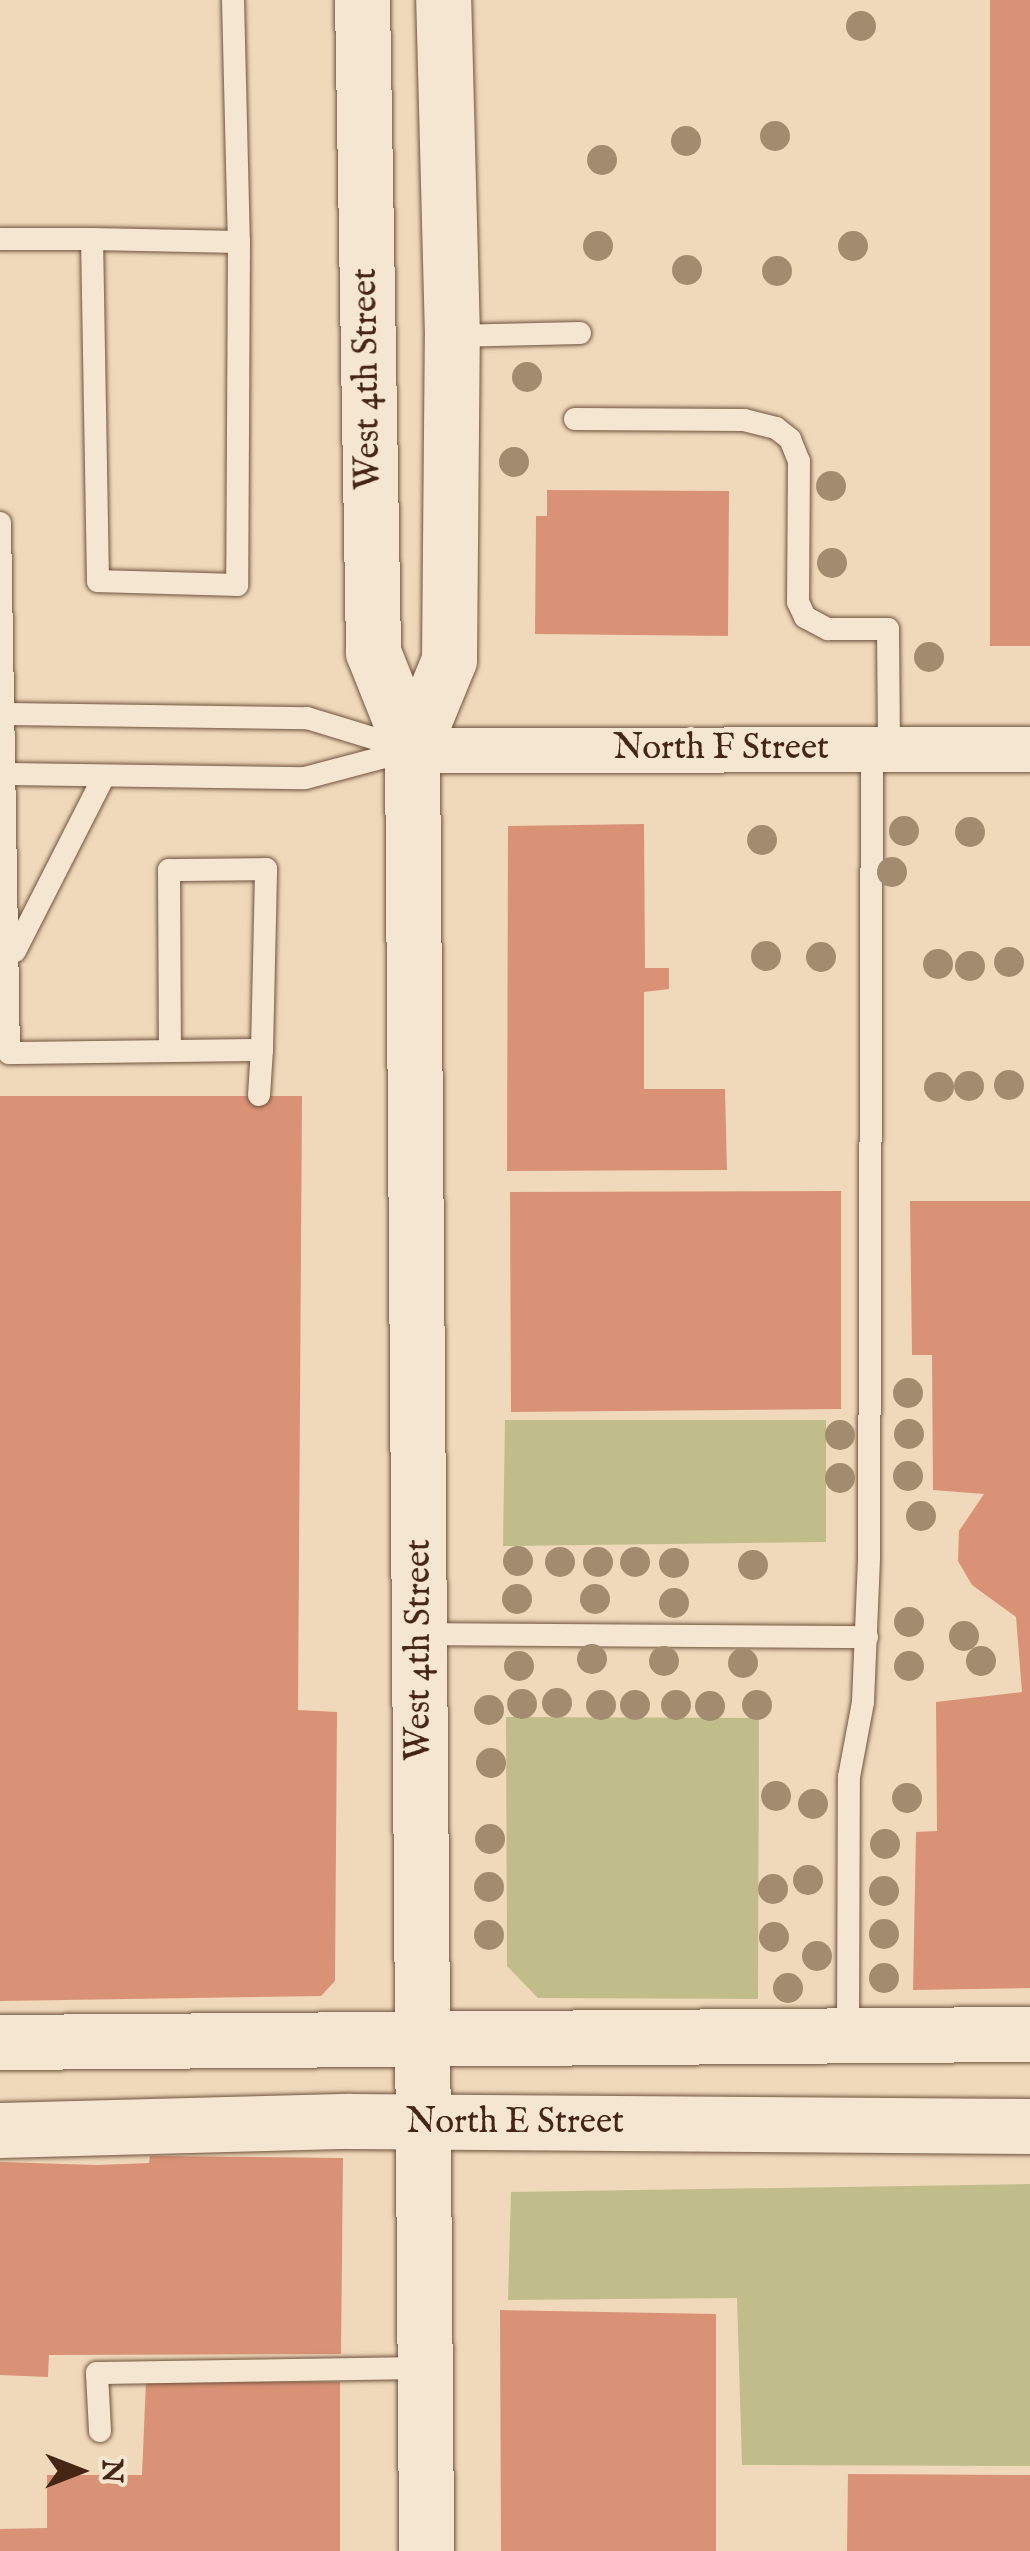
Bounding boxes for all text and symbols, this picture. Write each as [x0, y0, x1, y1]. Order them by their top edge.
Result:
street label: West 4th Street [345, 268, 391, 490]
street label: North F Street [613, 728, 829, 770]
street label: West 4th Street [399, 1539, 441, 1761]
street label: North E Street [406, 2102, 624, 2144]
north arrow [30, 2421, 130, 2521]
text: N [93, 2459, 128, 2483]

